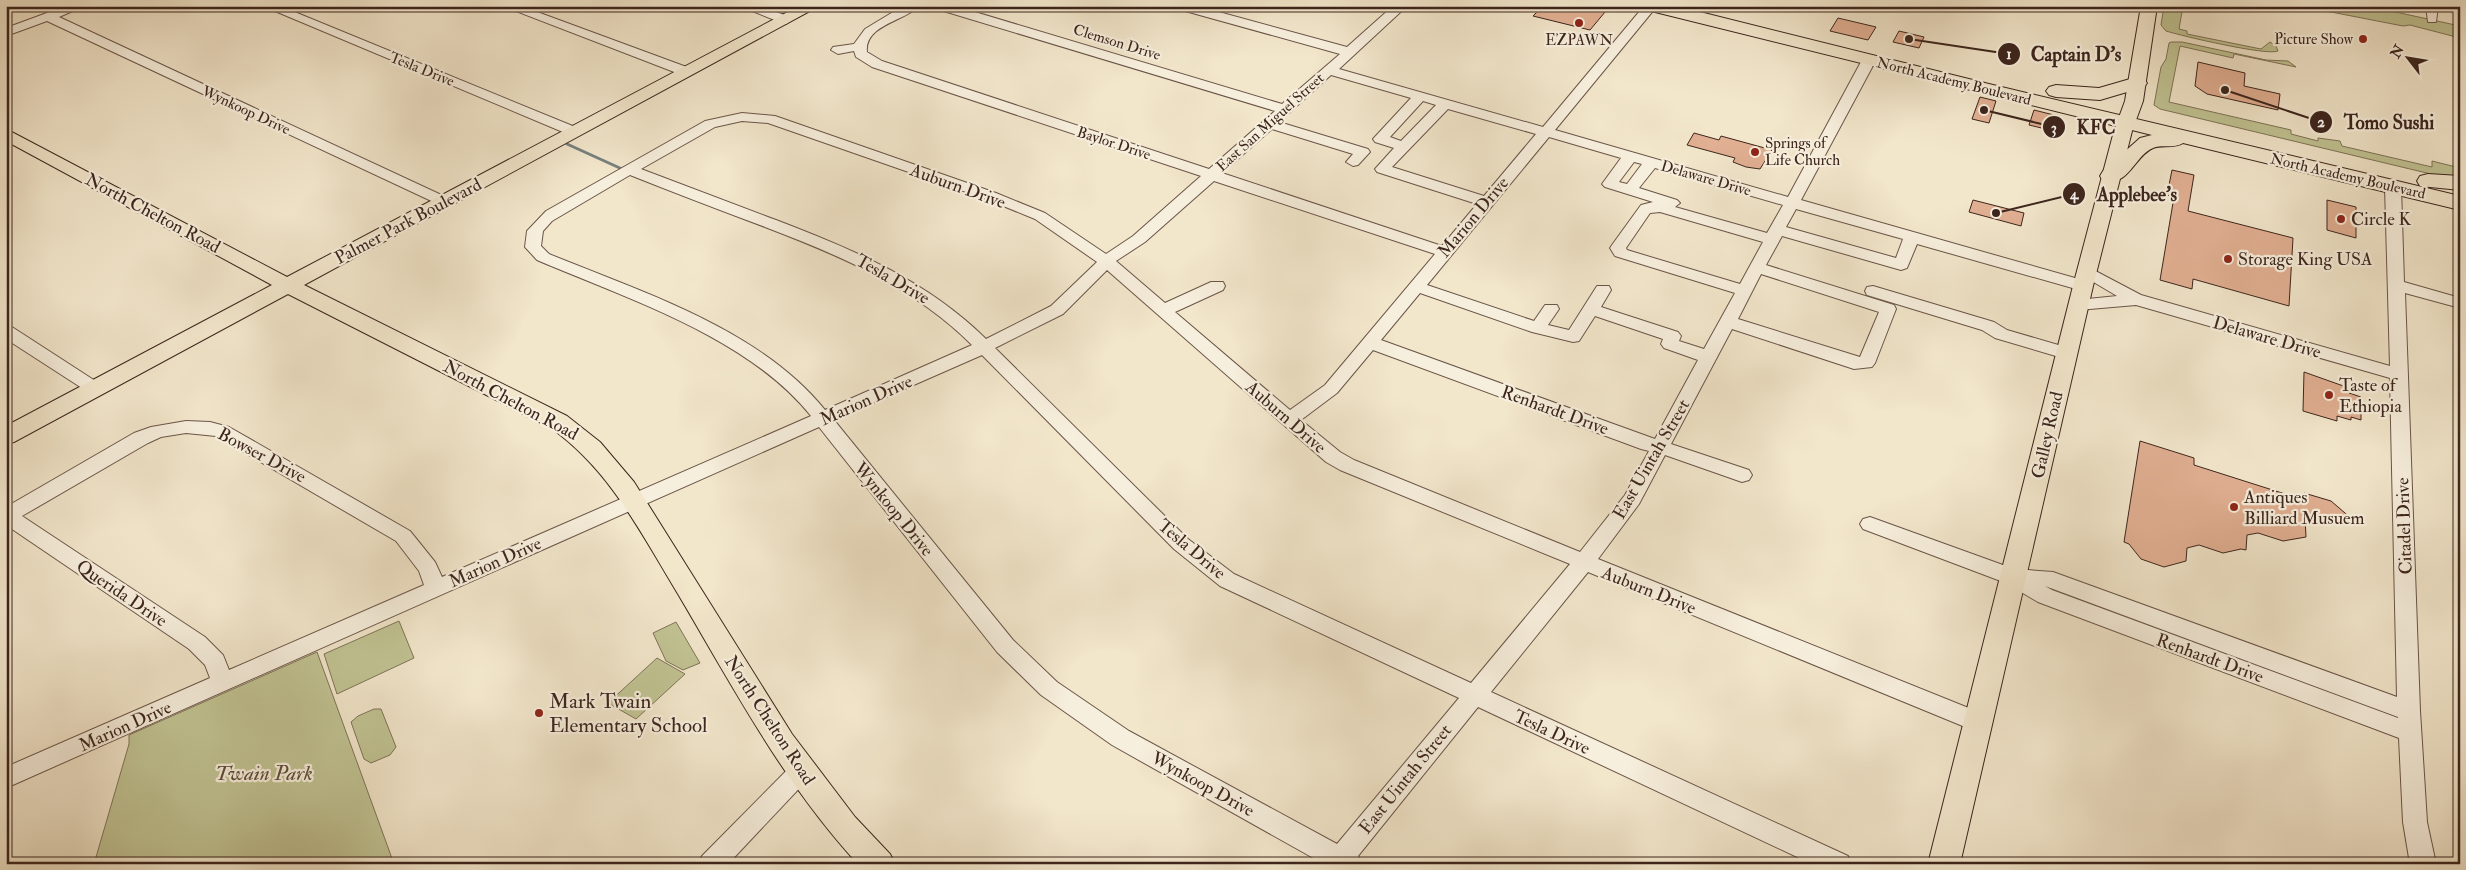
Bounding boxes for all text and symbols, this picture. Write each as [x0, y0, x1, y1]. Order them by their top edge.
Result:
marker: EZPAWN [1573, 17, 1585, 29]
street label: Clemson Drive [1071, 20, 1163, 65]
place label: Picture Show [2274, 30, 2354, 49]
place label: EZPAWN [1545, 31, 1613, 50]
north arrow [2384, 32, 2434, 82]
marker: Picture Show [2357, 33, 2369, 45]
callout: Captain D's [1996, 37, 2132, 71]
text: N [2386, 41, 2408, 62]
text: Captain D's [2031, 43, 2122, 68]
text: 1 [2006, 45, 2012, 64]
street label: Tesla Drive [387, 48, 457, 91]
street label: North Academy Boulevard [1875, 53, 2034, 110]
street label: East San Miguel Street [1212, 69, 1328, 176]
street label: Wynkoop Drive [197, 81, 293, 140]
callout: Tomo Sushi [2309, 105, 2444, 139]
callout: KFC [2042, 110, 2126, 144]
text: Tomo Sushi [2343, 111, 2434, 135]
text: 2 [2317, 113, 2325, 132]
text: KFC [2076, 116, 2116, 140]
text: 3 [2051, 119, 2057, 138]
street label: Baylor Drive [1075, 123, 1153, 164]
place label: Springs of Life Church [1765, 134, 1840, 170]
marker: Springs of Life Church [1749, 146, 1761, 158]
street label: North Academy Boulevard [2268, 149, 2428, 204]
street label: Delaware Drive [1659, 157, 1753, 200]
street label: Auburn Drive [906, 158, 1009, 214]
street label: North Chelton Road [81, 168, 224, 259]
street label: Marion Drive [1433, 172, 1514, 263]
street label: Palmer Park Boulevard [331, 173, 486, 270]
callout: Applebee's [2062, 177, 2187, 211]
text: Applebee's [2096, 183, 2178, 208]
text: 4 [2069, 185, 2079, 204]
place label: Circle K [2351, 208, 2412, 231]
marker: Circle K [2335, 213, 2347, 225]
place label: Storage King USA [2238, 248, 2373, 271]
street label: Tesla Drive [852, 249, 934, 310]
marker: Storage King USA [2222, 253, 2234, 265]
street label: Delaware Drive [2210, 311, 2324, 364]
street label: North Chelton Road [439, 355, 582, 446]
street label: Marion Drive [816, 370, 917, 431]
place label: Taste of Ethiopia [2339, 374, 2402, 418]
street label: Auburn Drive [1240, 375, 1331, 459]
street label: Renhardt Drive [1498, 380, 1612, 441]
street label: Galley Road [2026, 389, 2069, 481]
marker: Taste of Ethiopia [2323, 389, 2335, 401]
street label: East Uintah Street [1608, 395, 1695, 523]
street label: Bowser Drive [214, 423, 310, 489]
street label: Wynkoop Drive [848, 457, 939, 561]
street label: Citadel Drive [2391, 477, 2418, 575]
place label: Antiques Billiard Musuem [2243, 486, 2365, 530]
marker: Antiques Billiard Musuem [2228, 501, 2240, 513]
street label: Tesla Drive [1153, 514, 1231, 585]
street label: Marion Drive [445, 532, 546, 593]
street label: Querida Drive [72, 555, 172, 632]
street label: Auburn Drive [1597, 561, 1700, 620]
street label: Renhardt Drive [2153, 628, 2267, 689]
street label: North Chelton Road [719, 651, 820, 790]
place label: Mark Twain Elementary School [549, 688, 708, 739]
street label: Marion Drive [75, 696, 176, 757]
street label: Tesla Drive [1510, 705, 1594, 760]
marker: Mark Twain Elementary School [533, 707, 545, 719]
street label: East Uintah Street [1354, 720, 1457, 839]
street label: Wynkoop Drive [1146, 746, 1259, 822]
park label: Twain Park [215, 760, 313, 787]

